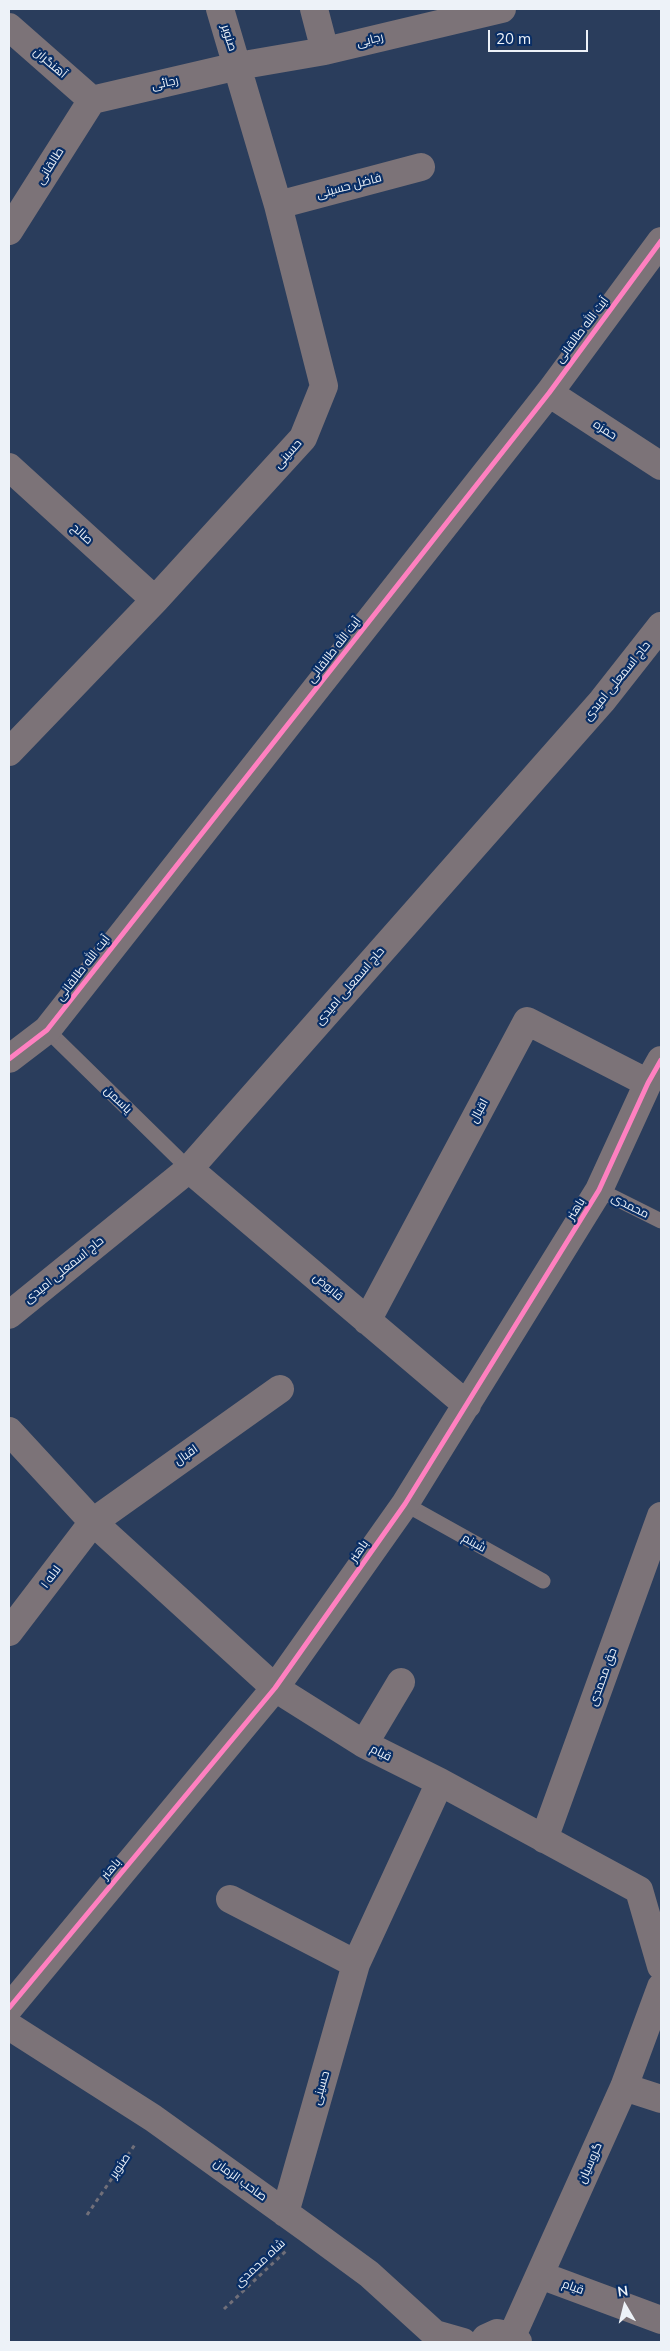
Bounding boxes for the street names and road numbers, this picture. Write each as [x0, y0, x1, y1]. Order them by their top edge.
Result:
street label: صنوبر [218, 23, 240, 53]
street label: رجایی [355, 30, 385, 50]
street label: آهنگران [30, 45, 70, 81]
street label: رجائی [150, 73, 180, 93]
street label: طالقانی [33, 145, 67, 187]
street label: فاضل حسینی [315, 170, 383, 202]
street label: آیت الله طالقانی [552, 294, 612, 366]
street label: حمزه [590, 417, 620, 443]
street label: حسینی [271, 436, 305, 472]
street label: صالح [68, 521, 96, 547]
street label: آیت الله طالقانی [304, 614, 364, 686]
street label: حاج اسمعلی امیدی [580, 638, 654, 724]
street label: آیت الله طالقانی [53, 932, 113, 1004]
street label: حاج اسمعلی امیدی [312, 944, 388, 1028]
street label: یاسمن [101, 1083, 135, 1117]
street label: اقبال [467, 1096, 491, 1126]
street label: محمدی [609, 1190, 651, 1222]
street label: باهنر [564, 1195, 588, 1223]
street label: حاج اسمعلی امیدی [21, 1233, 107, 1307]
street label: قابوض [310, 1270, 346, 1304]
street label: اقبال [171, 1442, 201, 1468]
street label: شبنم [460, 1531, 488, 1555]
street label: باهنر [346, 1537, 372, 1565]
street label: لاله ۱ [38, 1563, 64, 1591]
street label: حق محمدی [586, 1646, 620, 1708]
street label: قیام [368, 1742, 394, 1764]
street label: باهنر [98, 1855, 124, 1883]
street label: حسینی [309, 2069, 333, 2107]
street label: گروسیان [575, 2140, 605, 2186]
street label: صنوبر [106, 2151, 134, 2181]
street label: صاحب الزمان [211, 2156, 269, 2204]
street label: شاه محمدی [232, 2236, 288, 2290]
street label: قیام [560, 2276, 586, 2298]

